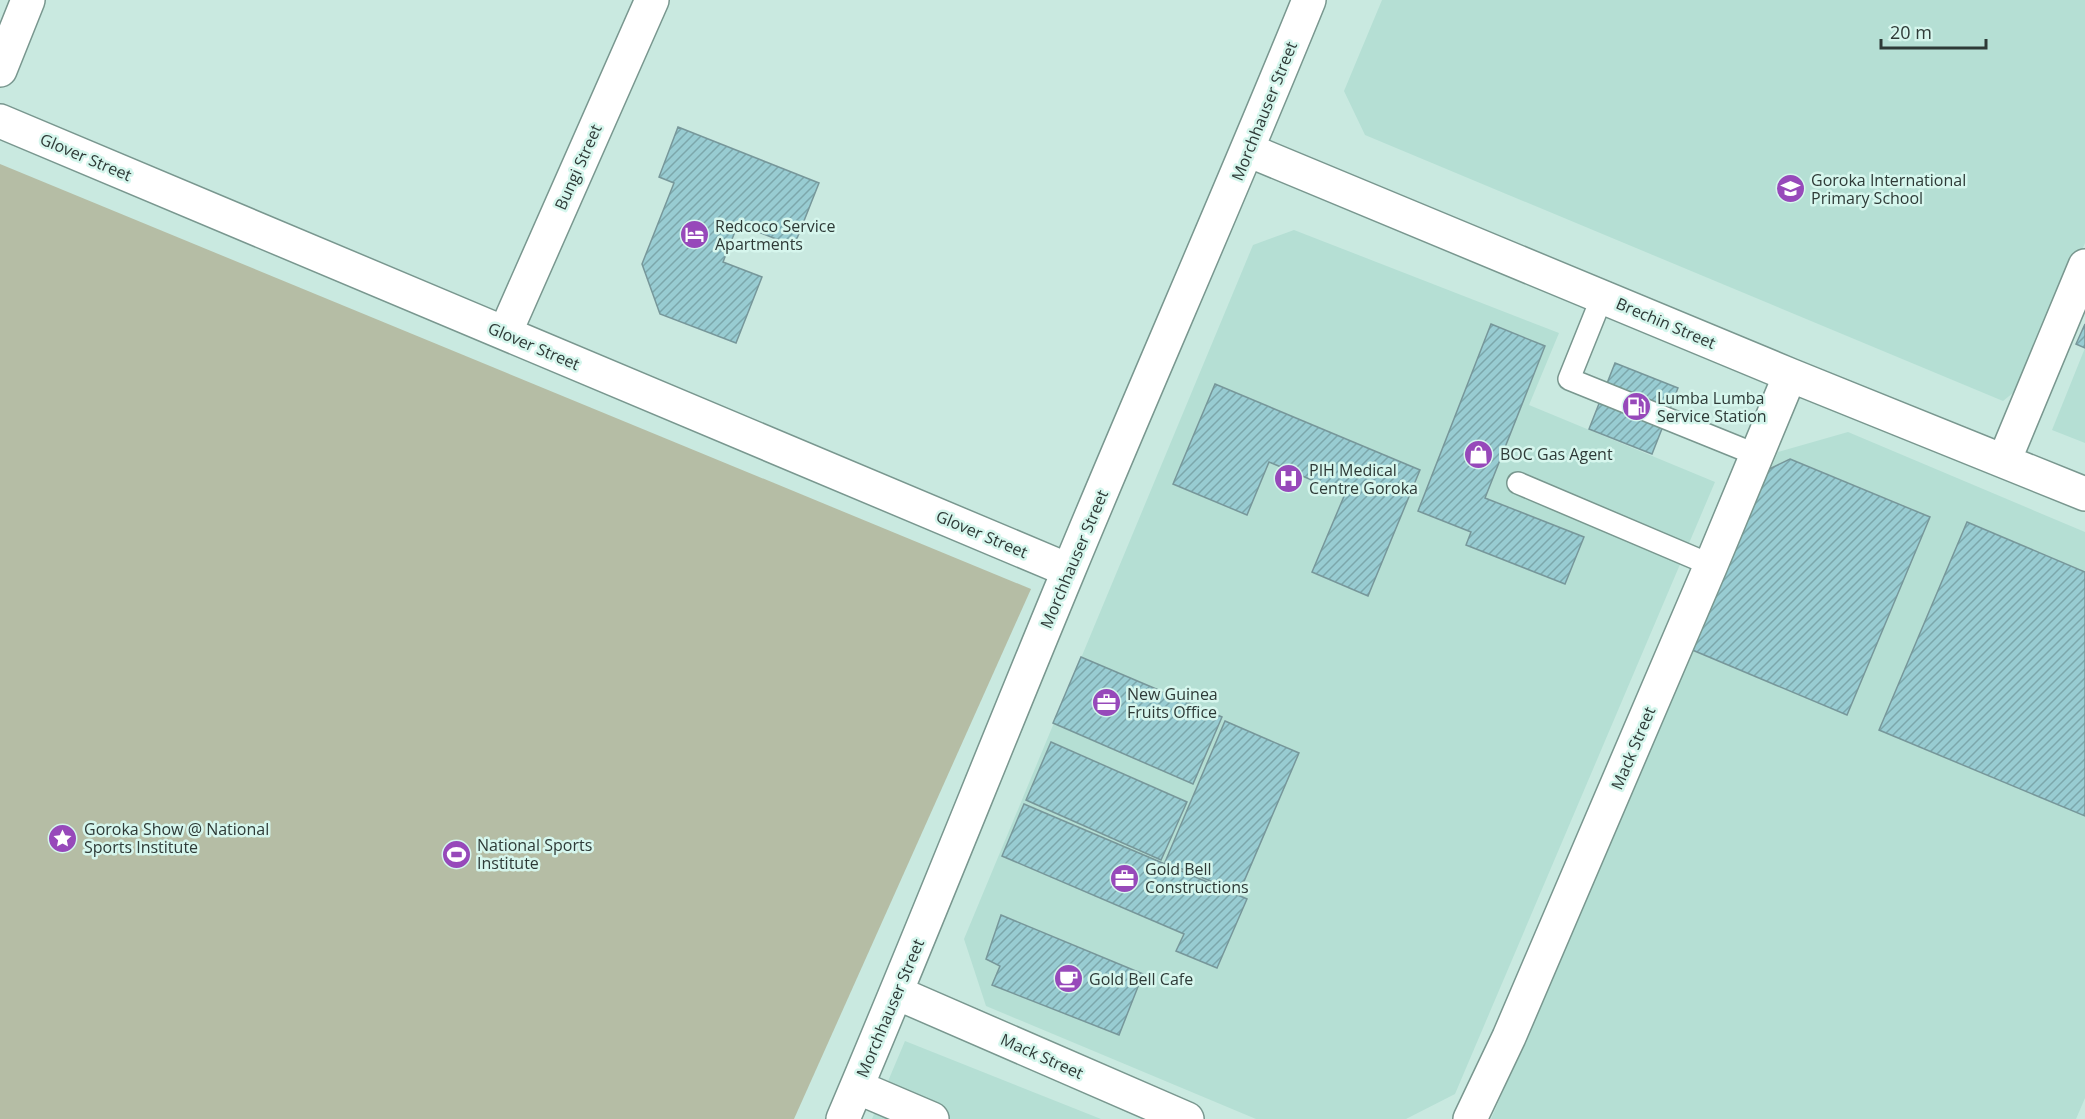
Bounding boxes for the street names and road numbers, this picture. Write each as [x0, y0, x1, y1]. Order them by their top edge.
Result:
street label: Morchhauser Street [1226, 38, 1302, 184]
street label: Bungi Street [549, 120, 607, 213]
street label: Glover Street [37, 128, 136, 186]
street label: Brechin Street [1613, 292, 1719, 354]
street label: Glover Street [485, 317, 584, 375]
street label: Morchhauser Street [1035, 486, 1113, 632]
street label: Glover Street [933, 505, 1032, 563]
street label: Mack Street [1606, 703, 1660, 793]
street label: Morchhauser Street [851, 935, 929, 1081]
street label: Mack Street [997, 1028, 1087, 1084]

